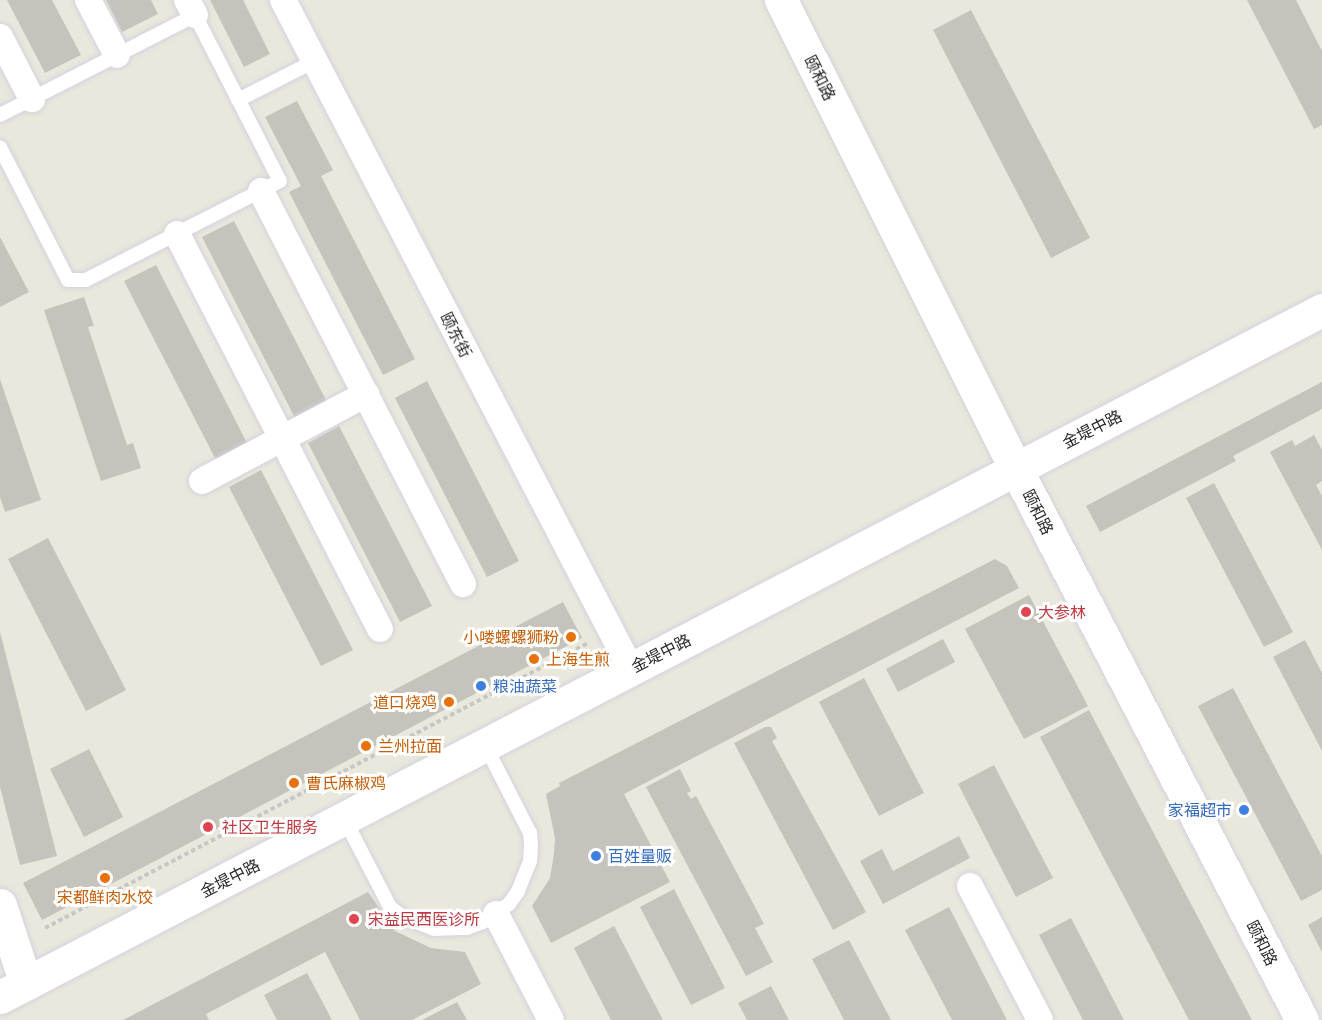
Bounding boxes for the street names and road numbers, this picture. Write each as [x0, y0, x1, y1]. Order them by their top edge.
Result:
street label: 颐和路 [801, 52, 839, 104]
street label: 颐东街 [437, 309, 475, 361]
street label: 金堤中路 [1059, 406, 1125, 452]
street label: 颐和路 [1019, 486, 1057, 538]
street label: 金堤中路 [628, 630, 694, 676]
street label: 金堤中路 [197, 855, 263, 901]
street label: 颐和路 [1243, 917, 1281, 969]

